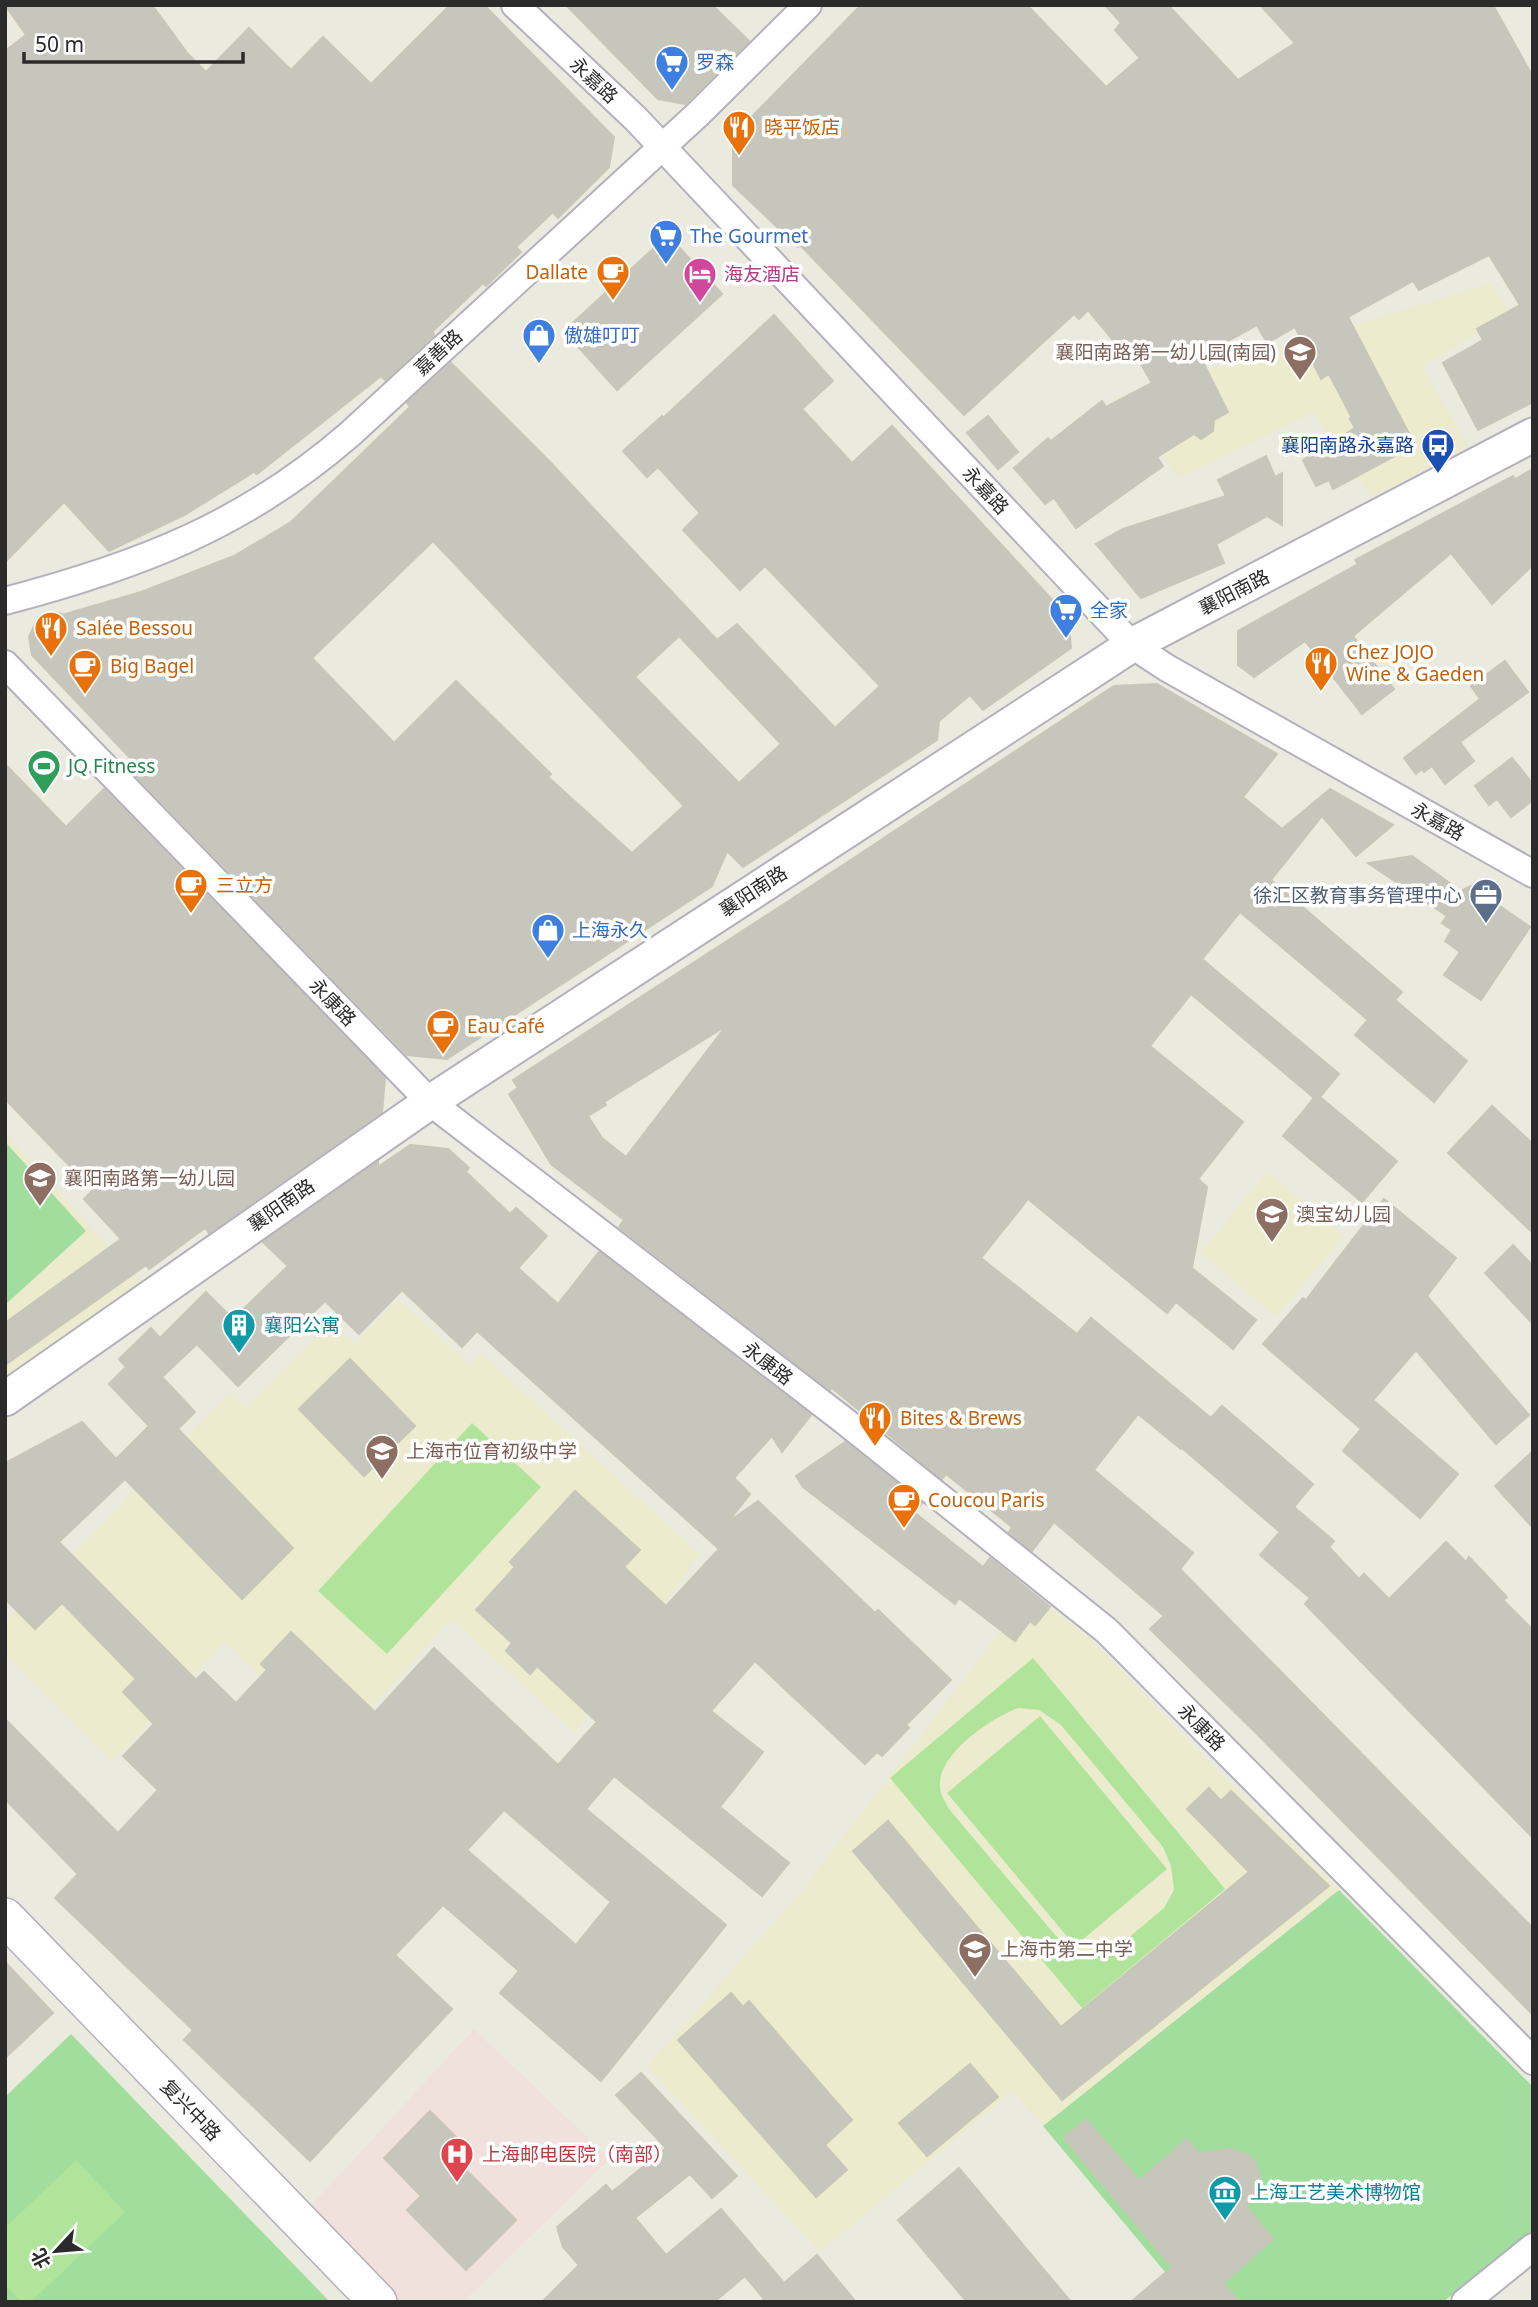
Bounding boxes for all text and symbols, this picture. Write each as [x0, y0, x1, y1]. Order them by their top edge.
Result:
scale bar [24, 21, 243, 65]
text: 50 m [35, 30, 84, 58]
supermarket icon: 罗森 [653, 43, 691, 92]
place label: 罗森 [696, 49, 734, 75]
street label: 永嘉路 [564, 51, 624, 109]
restaurant icon: 晓平饭店 [720, 108, 758, 157]
place label: 晓平饭店 [764, 114, 840, 140]
supermarket icon: The Gourmet [647, 217, 685, 266]
place label: The Gourmet [690, 223, 808, 249]
cafe icon: Dallate [594, 253, 632, 302]
hotel icon: 海友酒店 [681, 255, 719, 304]
place label: Dallate [525, 259, 588, 285]
place label: 海友酒店 [724, 261, 800, 287]
shop icon: 傲雄叮叮 [520, 316, 558, 365]
place label: 傲雄叮叮 [564, 322, 640, 348]
street label: 嘉善路 [408, 323, 468, 381]
school or university icon: 襄阳南路第一幼儿园(南园) [1281, 333, 1319, 382]
place label: 襄阳南路第一幼儿园(南园) [1056, 339, 1276, 365]
bus stop icon: 襄阳南路永嘉路 [1419, 426, 1457, 475]
place label: 襄阳南路永嘉路 [1281, 432, 1414, 458]
street label: 永嘉路 [957, 460, 1015, 520]
street label: 襄阳南路 [1194, 563, 1274, 621]
supermarket icon: 全家 [1047, 591, 1085, 640]
place label: 全家 [1090, 597, 1128, 623]
restaurant icon: Salée Bessou [32, 609, 70, 658]
place label: Salée Bessou [76, 615, 193, 641]
place label: Chez JOJO Wine & Gaeden [1346, 639, 1484, 687]
restaurant icon: Chez JOJO Wine & Gaeden [1302, 644, 1340, 693]
cafe icon: Big Bagel [66, 647, 104, 696]
place label: Big Bagel [110, 653, 194, 679]
sports icon: JQ Fitness [25, 747, 63, 796]
place label: JQ Fitness [66, 753, 155, 779]
street label: 永嘉路 [1407, 796, 1469, 846]
street label: 襄阳南路 [714, 859, 792, 923]
cafe icon: 三立方 [172, 866, 210, 915]
place label: 三立方 [216, 872, 273, 898]
office icon: 徐汇区教育事务管理中心 [1467, 876, 1505, 925]
place label: 徐汇区教育事务管理中心 [1253, 882, 1462, 908]
shop icon: 上海永久 [529, 911, 567, 960]
place label: 上海永久 [572, 917, 648, 943]
street label: 永康路 [304, 972, 362, 1032]
cafe icon: Eau Café [424, 1007, 462, 1056]
place label: Eau Café [467, 1013, 545, 1039]
school or university icon: 襄阳南路第一幼儿园 [21, 1159, 59, 1208]
place label: 襄阳南路第一幼儿园 [64, 1165, 235, 1191]
street label: 襄阳南路 [242, 1173, 320, 1237]
school or university icon: 澳宝幼儿园 [1253, 1195, 1291, 1244]
place label: 澳宝幼儿园 [1296, 1201, 1391, 1227]
building icon: 襄阳公寓 [220, 1306, 258, 1355]
place label: 襄阳公寓 [264, 1312, 340, 1338]
street label: 永康路 [738, 1335, 798, 1391]
restaurant icon: Bites & Brews [856, 1399, 894, 1448]
place label: Bites & Brews [900, 1405, 1022, 1431]
school or university icon: 上海市位育初级中学 [363, 1432, 401, 1481]
place label: 上海市位育初级中学 [406, 1438, 577, 1464]
cafe icon: Coucou Paris [885, 1481, 923, 1530]
place label: Coucou Paris [928, 1487, 1045, 1513]
street label: 永康路 [1173, 1698, 1231, 1756]
school or university icon: 上海市第二中学 [956, 1930, 994, 1979]
place label: 上海市第二中学 [1000, 1936, 1133, 1962]
street label: 复兴中路 [155, 2074, 227, 2146]
hospital icon: 上海邮电医院（南部） [438, 2135, 476, 2184]
place label: 上海邮电医院（南部） [482, 2141, 672, 2167]
museum icon: 上海工艺美术博物馆 [1206, 2173, 1244, 2222]
place label: 上海工艺美术博物馆 [1250, 2179, 1421, 2205]
north arrow [21, 2216, 91, 2286]
text: 北 [25, 2244, 57, 2273]

